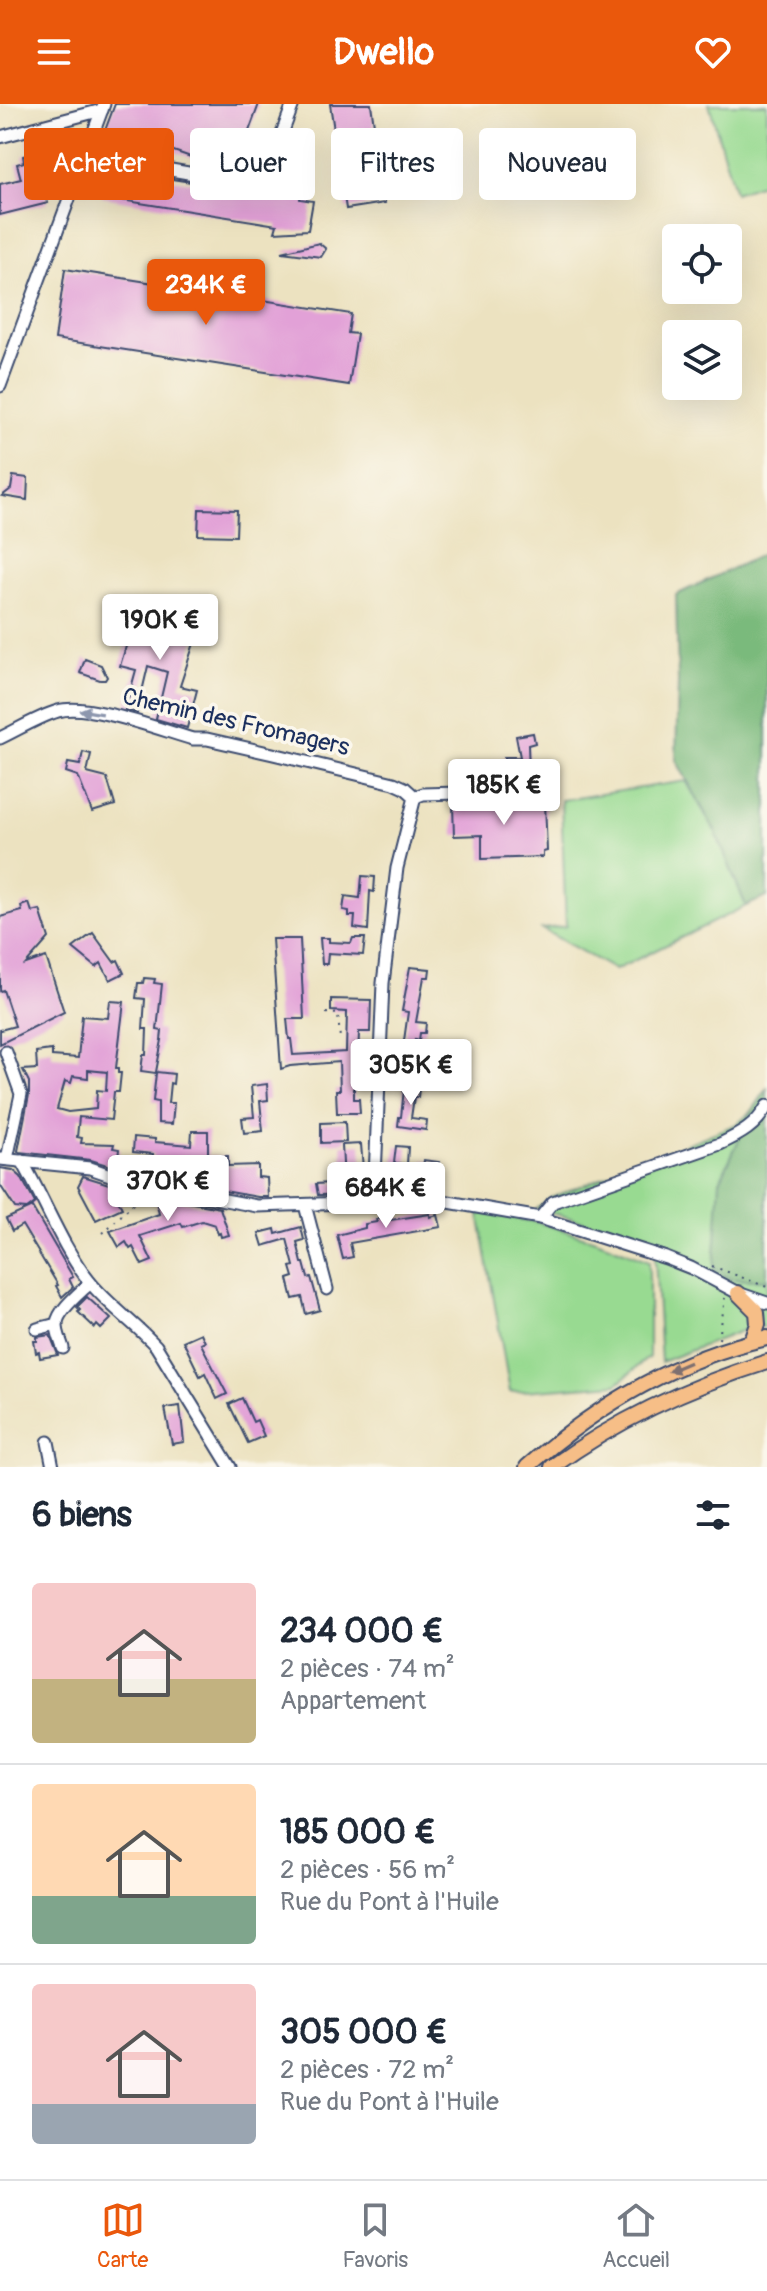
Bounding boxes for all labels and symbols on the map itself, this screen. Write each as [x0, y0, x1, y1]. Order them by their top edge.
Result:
pin: 234K € [141, 259, 271, 327]
pin: 190K € [95, 594, 225, 662]
street label: Chemin des Fromagers [120, 682, 353, 762]
one-way arrow [78, 705, 103, 718]
pin: 185K € [439, 759, 569, 827]
pin: 305K € [346, 1039, 476, 1107]
pin: 370K € [103, 1155, 233, 1223]
pin: 684K € [321, 1162, 451, 1230]
one-way arrow [667, 1361, 691, 1374]

